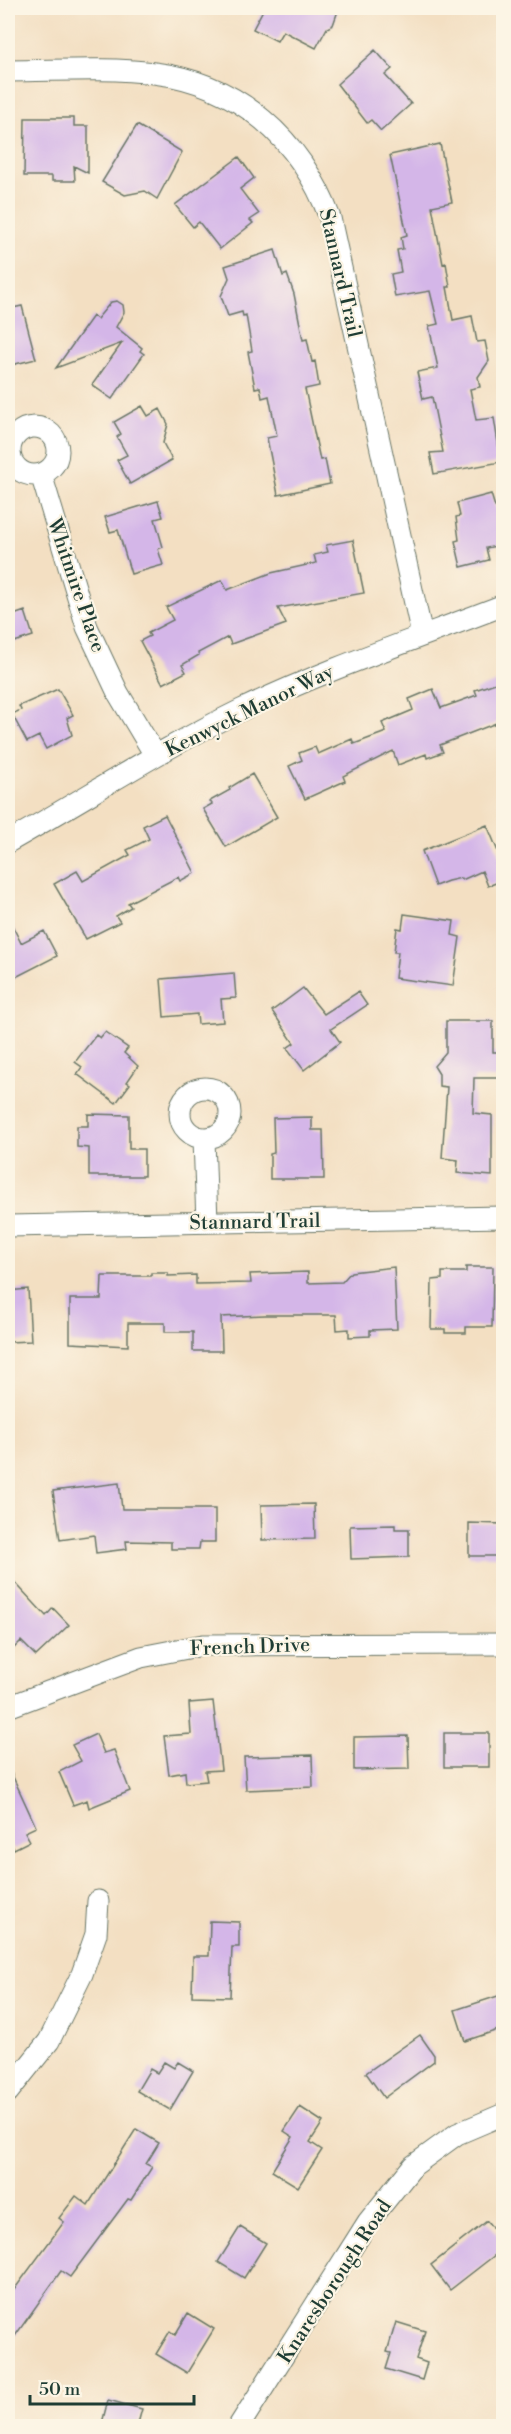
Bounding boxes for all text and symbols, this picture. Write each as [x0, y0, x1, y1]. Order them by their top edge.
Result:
street label: Stannard Trail [313, 207, 367, 340]
street label: Whitmire Place [41, 514, 110, 656]
street label: Kenwyck Manor Way [161, 660, 338, 763]
street label: Stannard Trail [189, 1209, 321, 1236]
street label: French Drive [189, 1633, 311, 1662]
street label: Knaresborough Road [273, 2195, 398, 2368]
scale bar [30, 2368, 194, 2406]
text: 50 m [39, 2378, 81, 2401]

